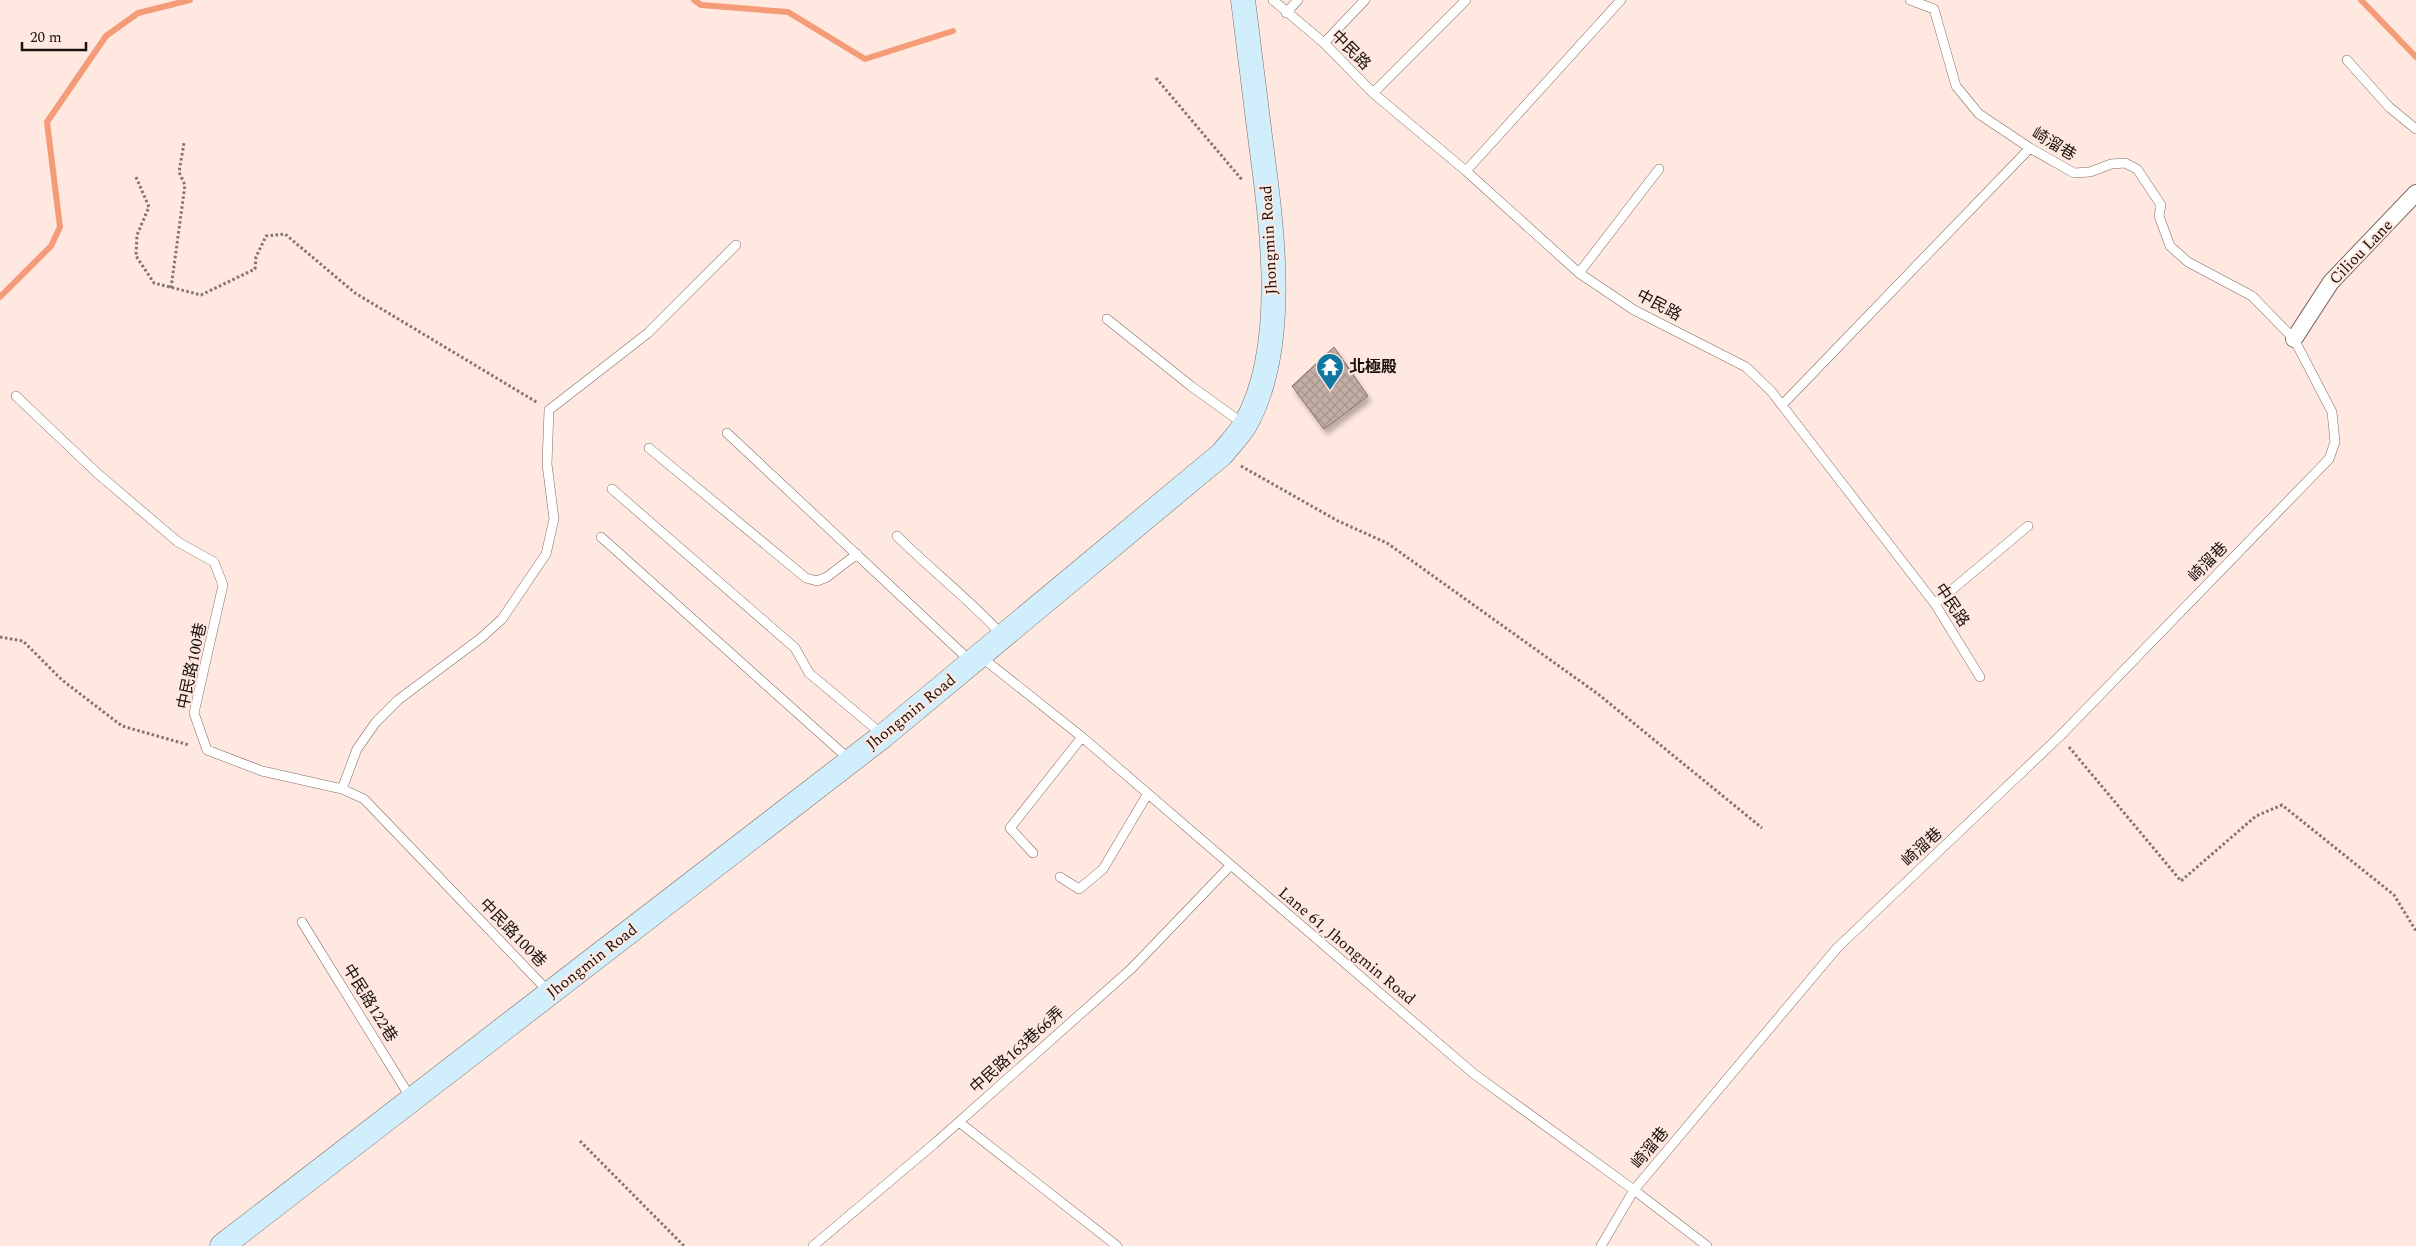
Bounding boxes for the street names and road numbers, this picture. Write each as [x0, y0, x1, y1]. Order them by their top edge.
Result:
street label: 中民路 [1326, 25, 1376, 75]
street label: 崎溜巷 [2027, 121, 2081, 167]
street label: Jhongmin Road [1254, 185, 1284, 295]
street label: Ciliou Lane [2324, 214, 2398, 290]
street label: 中民路 [1632, 283, 1686, 327]
street label: 崎溜巷 [2183, 536, 2233, 588]
street label: 中民路 [1929, 578, 1975, 632]
street label: 中民路100巷 [171, 620, 213, 712]
street label: Jhongmin Road [861, 668, 961, 756]
street label: 崎溜巷 [1896, 822, 1948, 872]
street label: Lane 61, Jhongmin Road [1273, 881, 1421, 1011]
street label: 中民路100巷 [474, 893, 552, 973]
street label: Jhongmin Road [541, 918, 643, 1004]
street label: 中民路122巷 [337, 959, 403, 1047]
street label: 中民路163巷66弄 [964, 1001, 1070, 1099]
street label: 崎溜巷 [1625, 1122, 1675, 1174]

